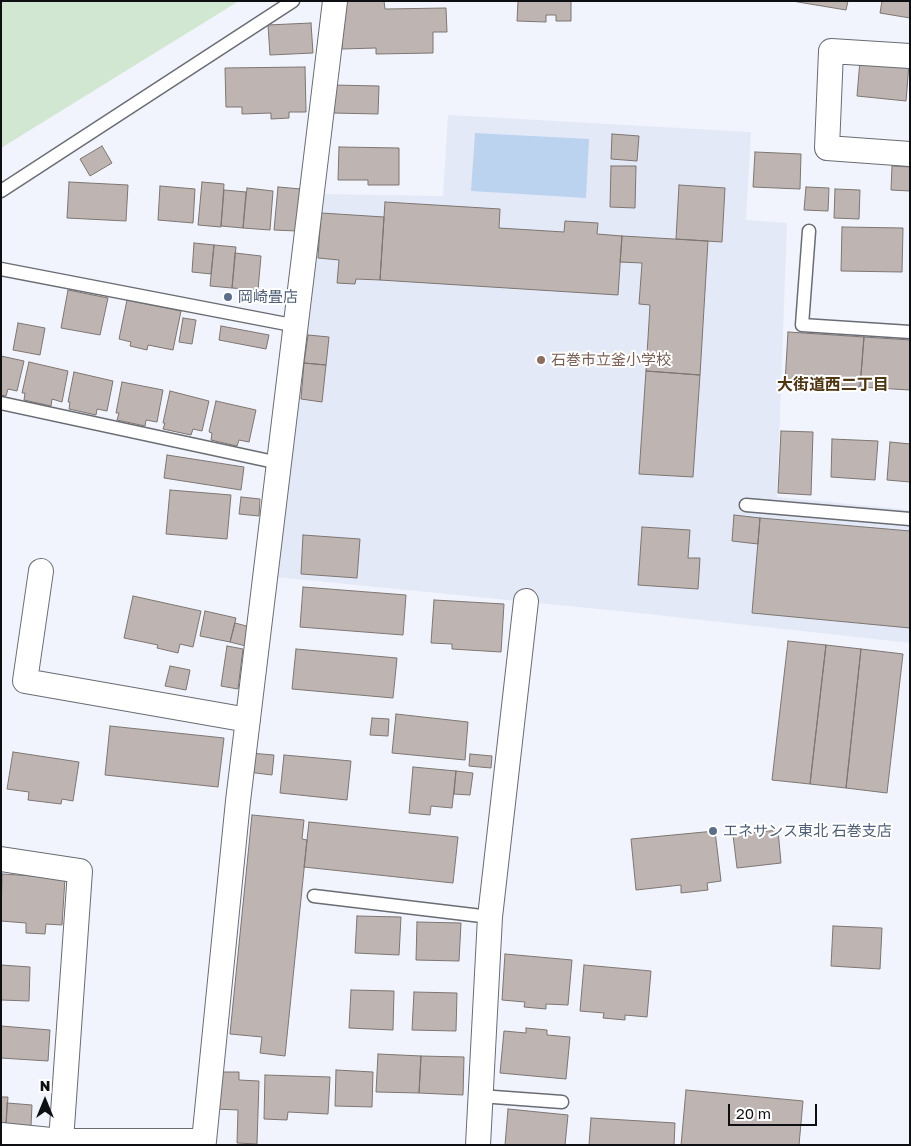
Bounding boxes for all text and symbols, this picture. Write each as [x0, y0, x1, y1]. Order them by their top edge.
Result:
place label: 岡崎畳店 [238, 288, 298, 306]
marker: 岡崎畳店 [222, 291, 234, 303]
place label: 石巻市立釜小学校 [551, 351, 671, 369]
marker: 石巻市立釜小学校 [535, 354, 547, 366]
district label: 大街道西二丁目 [777, 375, 889, 395]
place label: エネサンス東北 石巻支店 [723, 822, 892, 840]
marker: エネサンス東北 石巻支店 [707, 825, 719, 837]
north arrow [20, 1076, 70, 1126]
text: N [40, 1077, 50, 1094]
scale bar [731, 1094, 820, 1126]
text: 20 m [736, 1104, 771, 1122]

